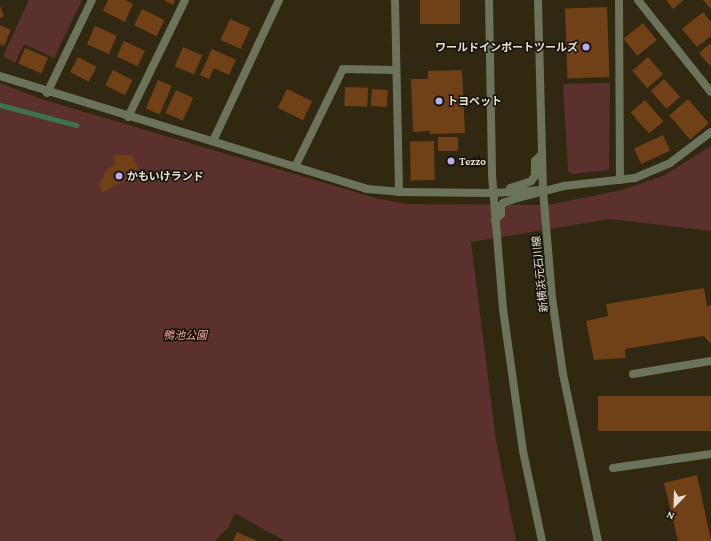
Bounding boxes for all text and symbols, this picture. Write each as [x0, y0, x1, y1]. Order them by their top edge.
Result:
place label: ワールドインポートツールズ [435, 40, 578, 54]
marker: ワールドインポートツールズ [581, 42, 591, 52]
place label: トヨペット [447, 94, 502, 108]
marker: トヨペット [434, 96, 444, 106]
place label: Tezzo [459, 154, 486, 168]
marker: Tezzo [446, 156, 456, 166]
place label: かもいけランド [127, 169, 204, 183]
marker: かもいけランド [114, 171, 124, 181]
street label: 新横浜元石川線 [529, 235, 551, 313]
park label: 鴨池公園 [163, 328, 207, 342]
north arrow [655, 485, 695, 525]
text: N [665, 509, 676, 523]

